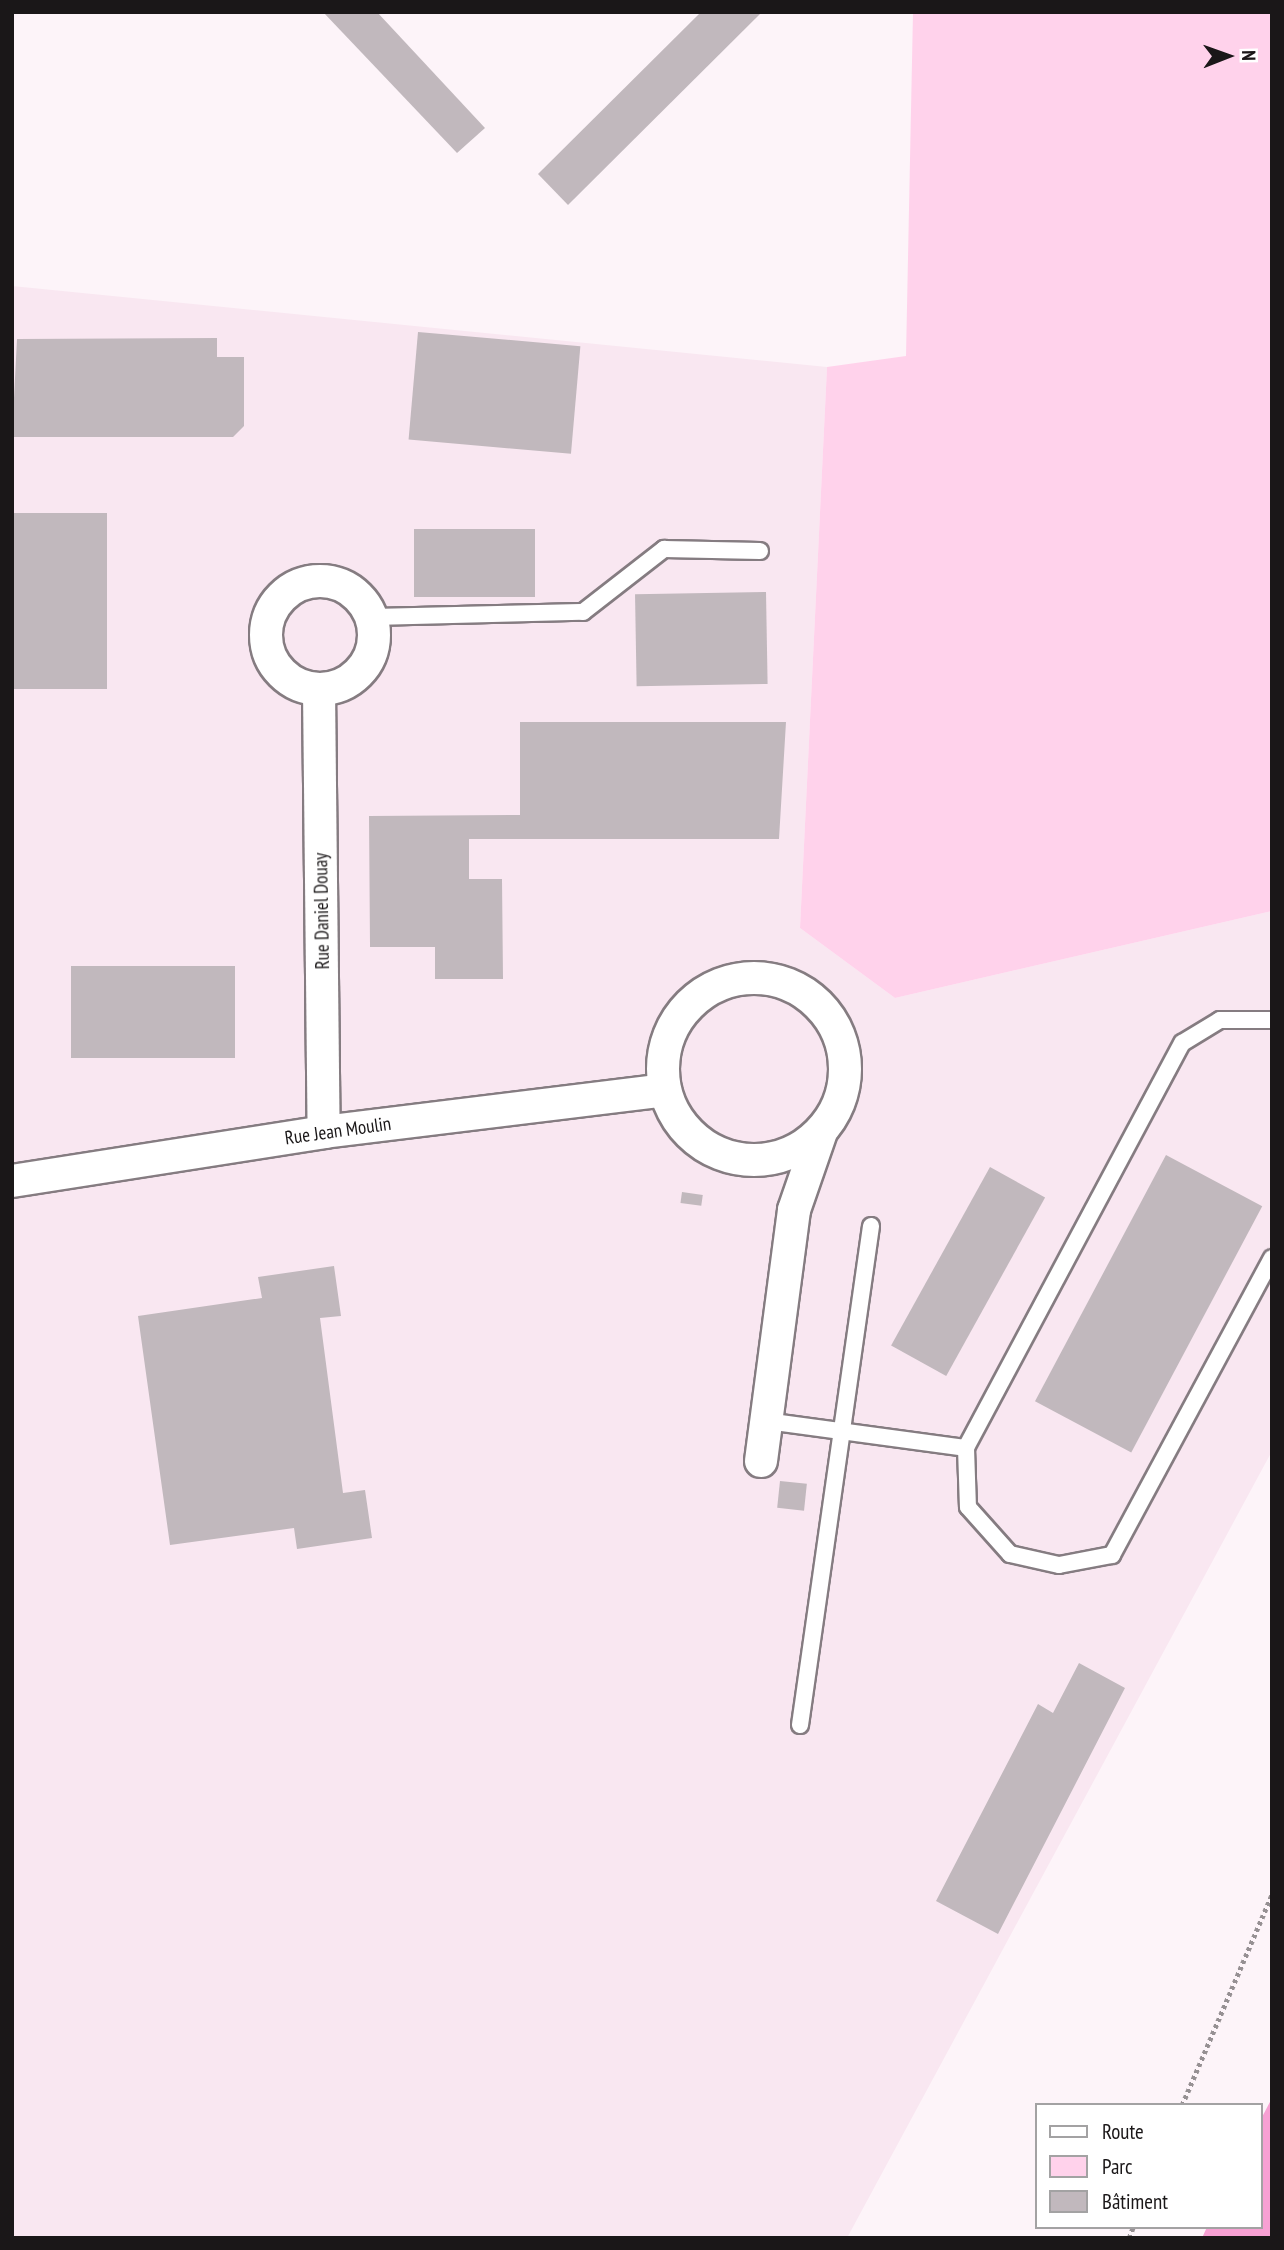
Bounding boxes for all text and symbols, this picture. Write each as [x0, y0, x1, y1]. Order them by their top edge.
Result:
north arrow [1193, 21, 1263, 91]
text: N [1237, 50, 1261, 61]
street label: Rue Daniel Douay [310, 852, 334, 970]
street label: Rue Jean Moulin [283, 1112, 393, 1150]
legend [1036, 2103, 1263, 2229]
text: Route [1102, 2118, 1144, 2145]
text: Parc [1102, 2153, 1133, 2180]
text: Bâtiment [1102, 2188, 1168, 2215]

